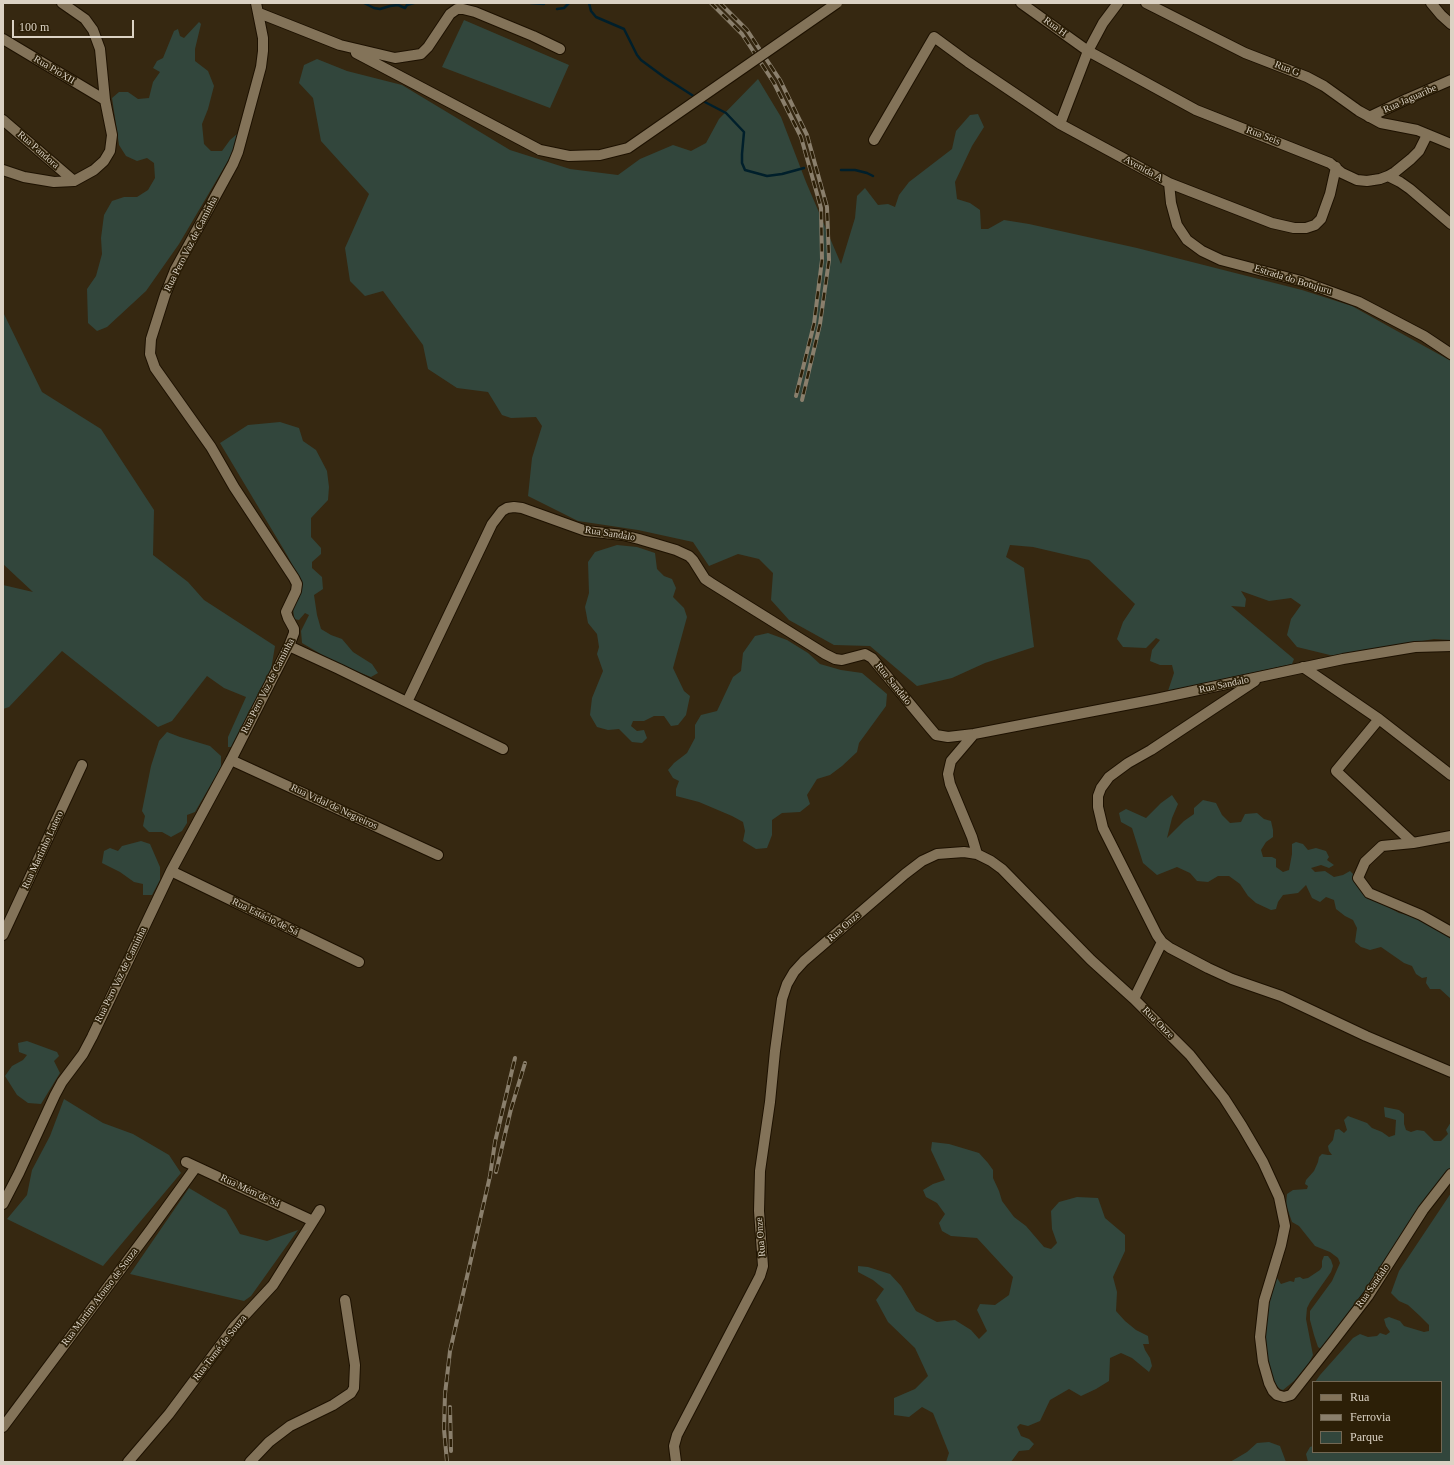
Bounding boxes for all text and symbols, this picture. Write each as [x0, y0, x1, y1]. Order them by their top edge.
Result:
scale bar [14, 12, 136, 38]
street label: Rua H [1041, 15, 1069, 39]
text: 100 m [19, 20, 49, 34]
street label: Rua PioXII [31, 53, 77, 87]
street label: Rua G [1273, 59, 1301, 79]
street label: Rua Jaguaribe [1382, 82, 1438, 116]
street label: Rua Seis [1244, 124, 1282, 148]
street label: Rua Pandora [15, 129, 61, 171]
street label: Avenida A [1121, 153, 1165, 185]
street label: Rua Pero Vaz de Caminha [162, 195, 220, 293]
street label: Estrada do Botujuru [1253, 262, 1333, 298]
street label: Rua Sandalo [584, 524, 636, 544]
street label: Rua Pero Vaz de Caminha [239, 637, 297, 735]
street label: Rua Sandalo [872, 660, 914, 708]
street label: Rua Sandalo [1198, 674, 1250, 696]
street label: Rua Vidal de Negreiros [289, 782, 379, 832]
street label: Rua Martinho Lutero [20, 809, 66, 891]
street label: Rua Estácio de Sá [230, 896, 300, 938]
street label: Rua Onze [825, 909, 863, 945]
street label: Rua Pero Vaz de Caminha [93, 925, 149, 1025]
street label: Rua Onze [1140, 1005, 1176, 1041]
street label: Rua Mém de Sá [218, 1172, 282, 1210]
street label: Rua Onze [753, 1217, 769, 1257]
street label: Rua Martim Afonso de Souza [59, 1246, 141, 1348]
street label: Rua Sandalo [1354, 1262, 1392, 1310]
street label: Rua Tomé de Souza [191, 1313, 249, 1383]
legend [1312, 1381, 1442, 1453]
text: Rua [1350, 1390, 1369, 1404]
text: Ferrovia [1350, 1410, 1391, 1424]
text: Parque [1350, 1430, 1383, 1444]

